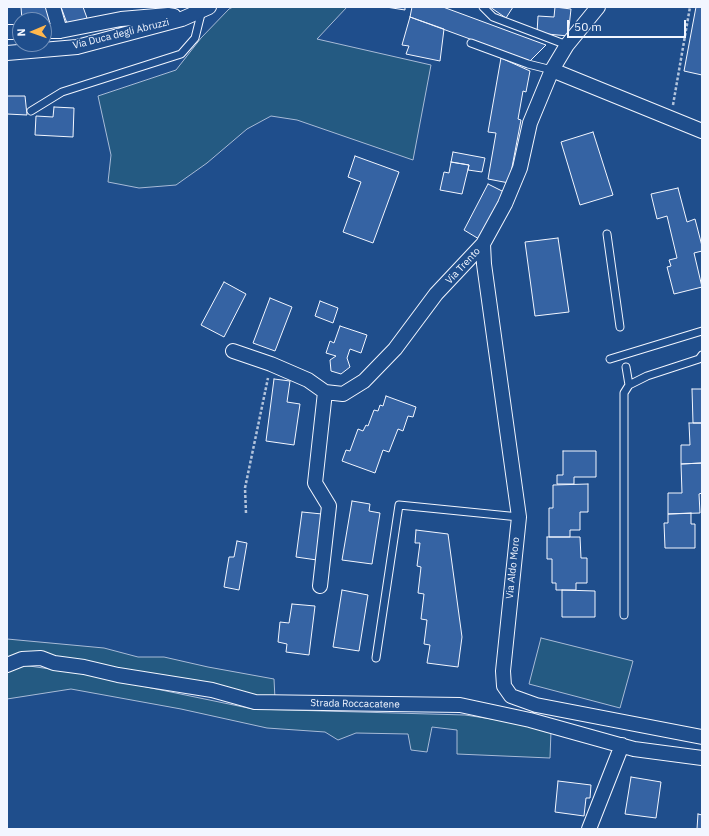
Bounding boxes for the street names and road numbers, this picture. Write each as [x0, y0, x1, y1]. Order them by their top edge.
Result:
street label: Via Duca degli Abruzzi [72, 16, 170, 52]
street label: Via Trento [443, 245, 483, 287]
street label: Via Aldo Moro [504, 536, 522, 600]
street label: Strada Roccacatene [310, 697, 400, 711]

